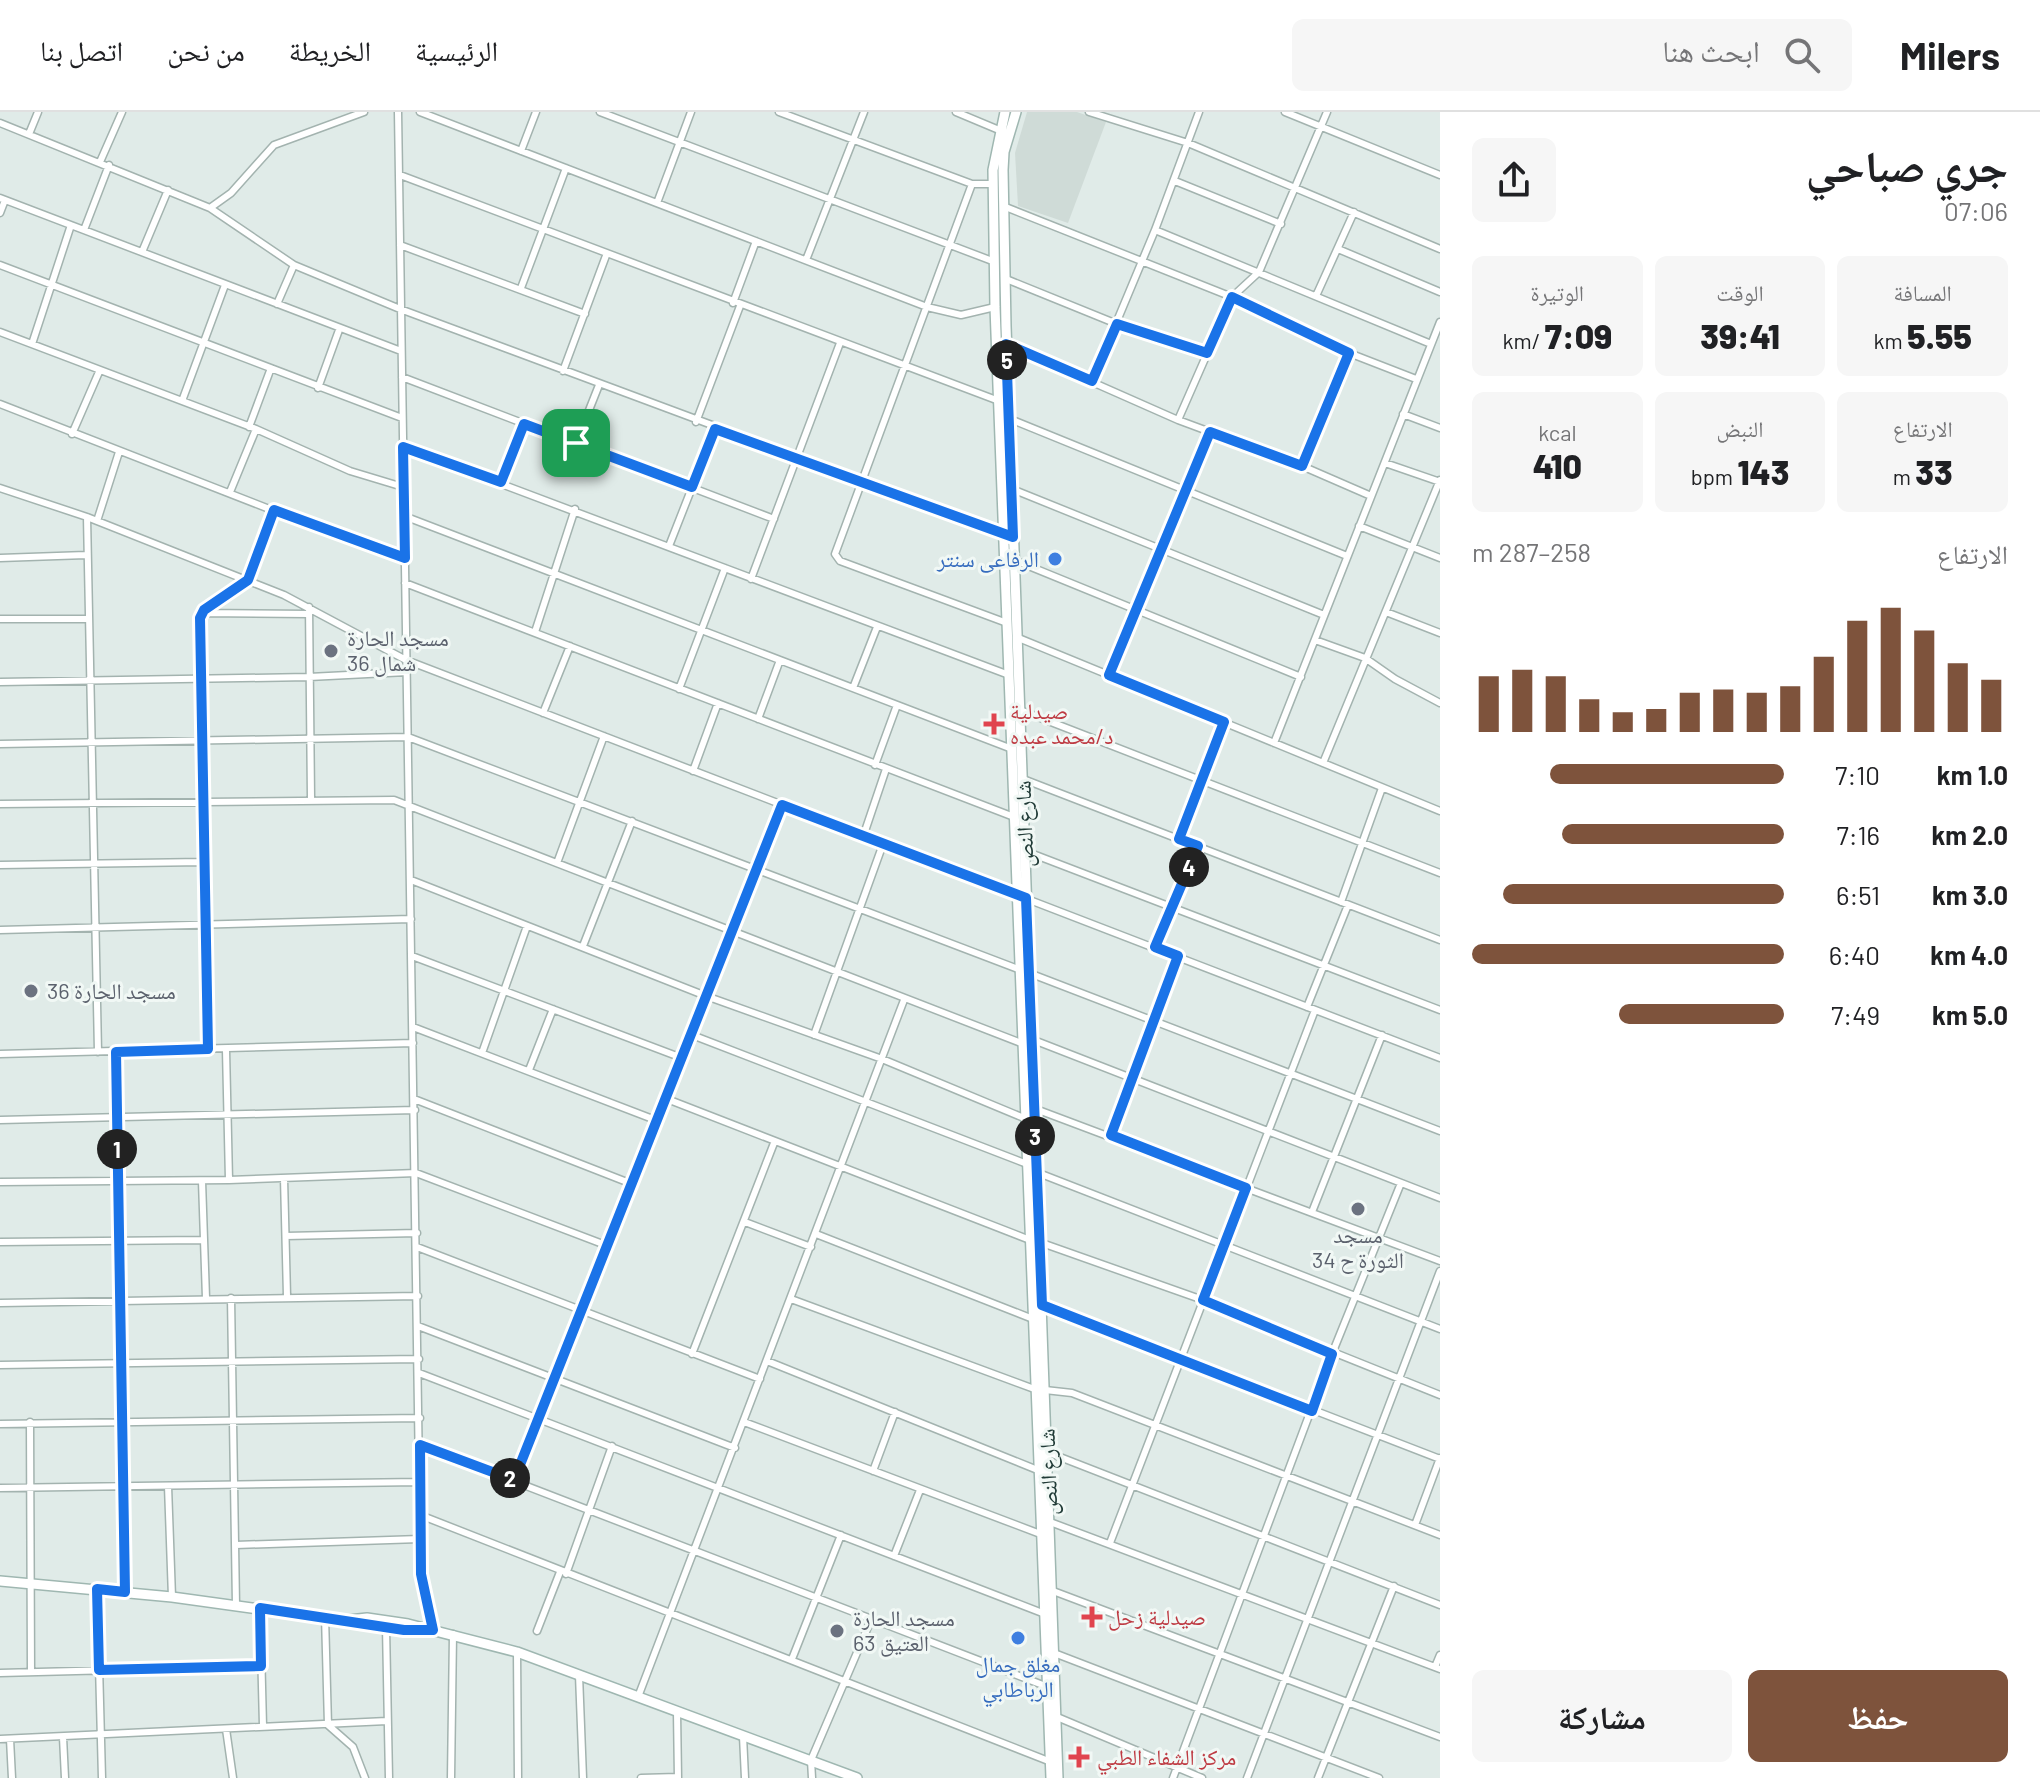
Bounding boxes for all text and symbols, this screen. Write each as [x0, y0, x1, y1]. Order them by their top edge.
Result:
search box [1292, 19, 1852, 91]
text: ابحث هنا [1662, 32, 1760, 68]
text: Milers [1900, 32, 2000, 78]
text: اتصل بنا [40, 33, 123, 67]
text: من نحن [167, 33, 245, 67]
text: الخريطة [289, 33, 371, 67]
text: الرئيسية [415, 33, 498, 67]
icon: search [1780, 33, 1824, 77]
button: share [1472, 138, 1556, 222]
text: جري صباحي [1806, 138, 2008, 191]
text: 07:06 [1944, 195, 2008, 226]
text: الوتيرة [1531, 279, 1584, 305]
text: الوقت [1716, 279, 1764, 305]
text: المسافة [1894, 279, 1952, 305]
text: 7:09 [1545, 315, 1612, 356]
text: 39:41 [1700, 315, 1780, 356]
text: 5.55 [1907, 315, 1972, 356]
text: /km [1502, 327, 1545, 353]
text: km [1873, 327, 1907, 353]
pin: 5 [987, 340, 1027, 380]
text: 5 [1001, 347, 1013, 373]
pin [542, 409, 610, 477]
text: النبض [1717, 415, 1763, 441]
text: الارتفاع [1893, 415, 1953, 441]
text: kcal [1538, 419, 1577, 445]
icon: arrive [554, 421, 598, 465]
text: 410 [1533, 445, 1582, 486]
text: 143 [1737, 451, 1789, 492]
text: 33 [1915, 451, 1953, 492]
text: bpm [1691, 463, 1737, 489]
text: m [1893, 463, 1915, 489]
text: 258–287 m [1472, 536, 1591, 567]
text: الارتفاع [1937, 538, 2008, 569]
place label: الرفاعى سنتر [936, 545, 1039, 573]
marker: الرفاعى سنتر [1046, 550, 1064, 568]
place label: مسجد الحارة 36 شمال [347, 624, 449, 677]
marker: مسجد الحارة 36 شمال [322, 642, 340, 660]
place label: صيدلية د/محمد عبده [1010, 697, 1113, 749]
marker: صيدلية د/محمد عبده [985, 715, 1003, 733]
text: 7:10 [1835, 759, 1880, 790]
text: 1.0 km [1937, 759, 2008, 790]
street label: شارع النص [1008, 780, 1040, 868]
text: 7:16 [1836, 819, 1880, 850]
text: 2.0 km [1931, 819, 2008, 850]
pin: 4 [1169, 847, 1209, 887]
text: 4 [1182, 854, 1196, 880]
text: 6:51 [1836, 879, 1880, 910]
text: 3.0 km [1932, 879, 2008, 910]
text: 6:40 [1829, 939, 1880, 970]
text: 4.0 km [1930, 939, 2008, 970]
place label: مسجد الحارة 36 [47, 977, 176, 1003]
marker: مسجد الحارة 36 [22, 982, 40, 1000]
text: 7:49 [1831, 999, 1880, 1030]
text: 5.0 km [1932, 999, 2008, 1030]
pin: 3 [1015, 1116, 1055, 1156]
text: 3 [1029, 1123, 1041, 1149]
pin: 1 [97, 1129, 137, 1169]
text: 1 [113, 1136, 121, 1162]
marker: مسجد الثورة ح 34 [1349, 1200, 1367, 1218]
place label: مسجد الثورة ح 34 [1312, 1221, 1404, 1274]
street label: شارع النص [1032, 1428, 1064, 1516]
pin: 2 [490, 1458, 530, 1498]
text: 2 [504, 1465, 516, 1491]
place label: صيدلية زحل [1108, 1603, 1206, 1631]
place label: مسجد الحارة 63 العتيق [853, 1604, 955, 1657]
marker: صيدلية زحل [1083, 1608, 1101, 1626]
marker: مسجد الحارة 63 العتيق [828, 1622, 846, 1640]
marker: مغلق جمال الرباطابي [1009, 1629, 1027, 1647]
place label: مغلق جمال الرباطابي [976, 1650, 1060, 1707]
button: مشاركة [1472, 1670, 1732, 1762]
button: حفظ [1748, 1670, 2008, 1762]
place label: مركز الشفاء الطبي [1097, 1743, 1236, 1775]
marker: مركز الشفاء الطبي [1068, 1746, 1090, 1768]

